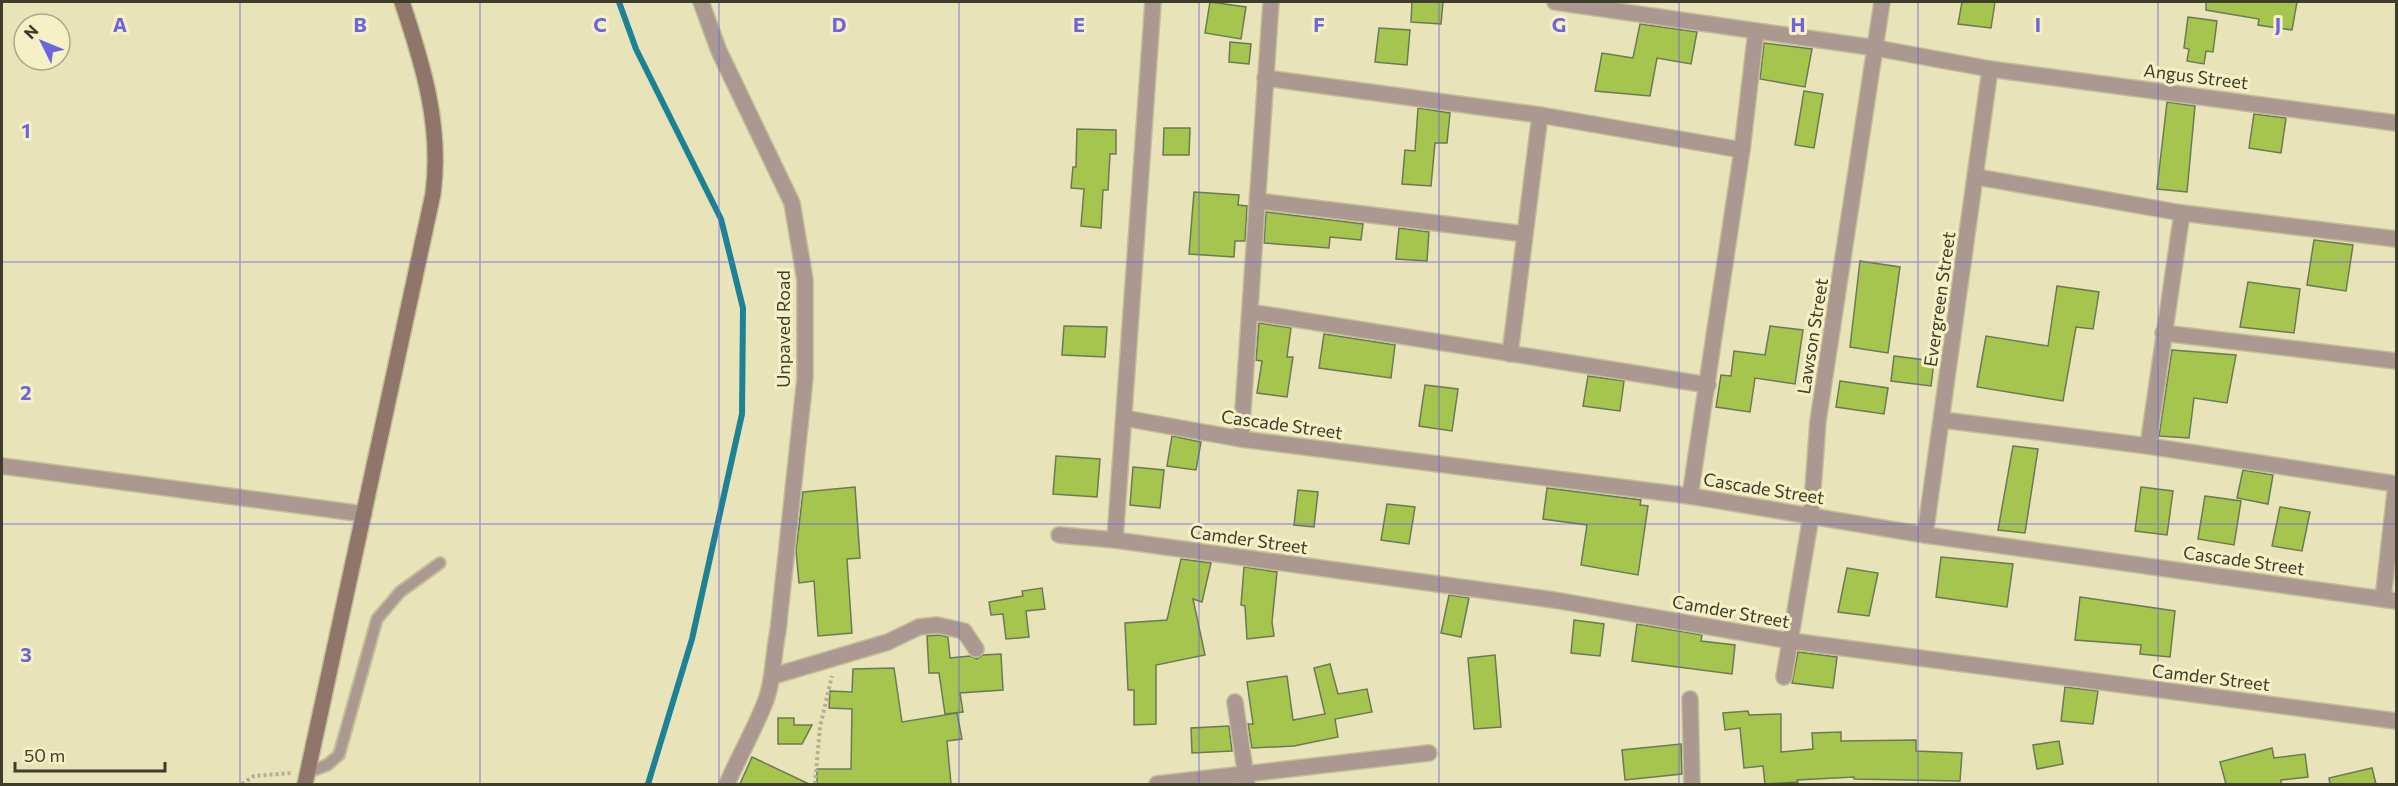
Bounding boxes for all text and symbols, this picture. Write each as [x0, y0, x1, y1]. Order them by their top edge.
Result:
north arrow [12, 12, 72, 72]
text: A [113, 12, 127, 36]
text: B [353, 12, 367, 36]
text: C [593, 12, 607, 36]
text: D [832, 12, 846, 36]
text: E [1073, 12, 1085, 36]
text: F [1313, 12, 1325, 36]
text: G [1552, 12, 1566, 36]
text: H [1791, 12, 1806, 36]
text: I [2035, 12, 2041, 36]
text: J [2275, 12, 2281, 36]
text: N [20, 21, 42, 42]
street label: Angus Street [2143, 59, 2249, 93]
text: 1 [21, 118, 31, 142]
street label: Evergreen Street [1919, 230, 1959, 368]
street label: Unpaved Road [772, 270, 794, 388]
street label: Lawson Street [1792, 276, 1832, 396]
text: 2 [20, 380, 32, 404]
street label: Cascade Street [1220, 405, 1344, 443]
street label: Cascade Street [1702, 468, 1826, 508]
street label: Camder Street [1189, 520, 1309, 558]
street label: Cascade Street [2182, 541, 2306, 579]
street label: Camder Street [1671, 590, 1791, 632]
text: 3 [20, 642, 32, 666]
street label: Camder Street [2151, 659, 2271, 695]
scale bar [15, 735, 165, 773]
text: 50 m [24, 744, 65, 766]

